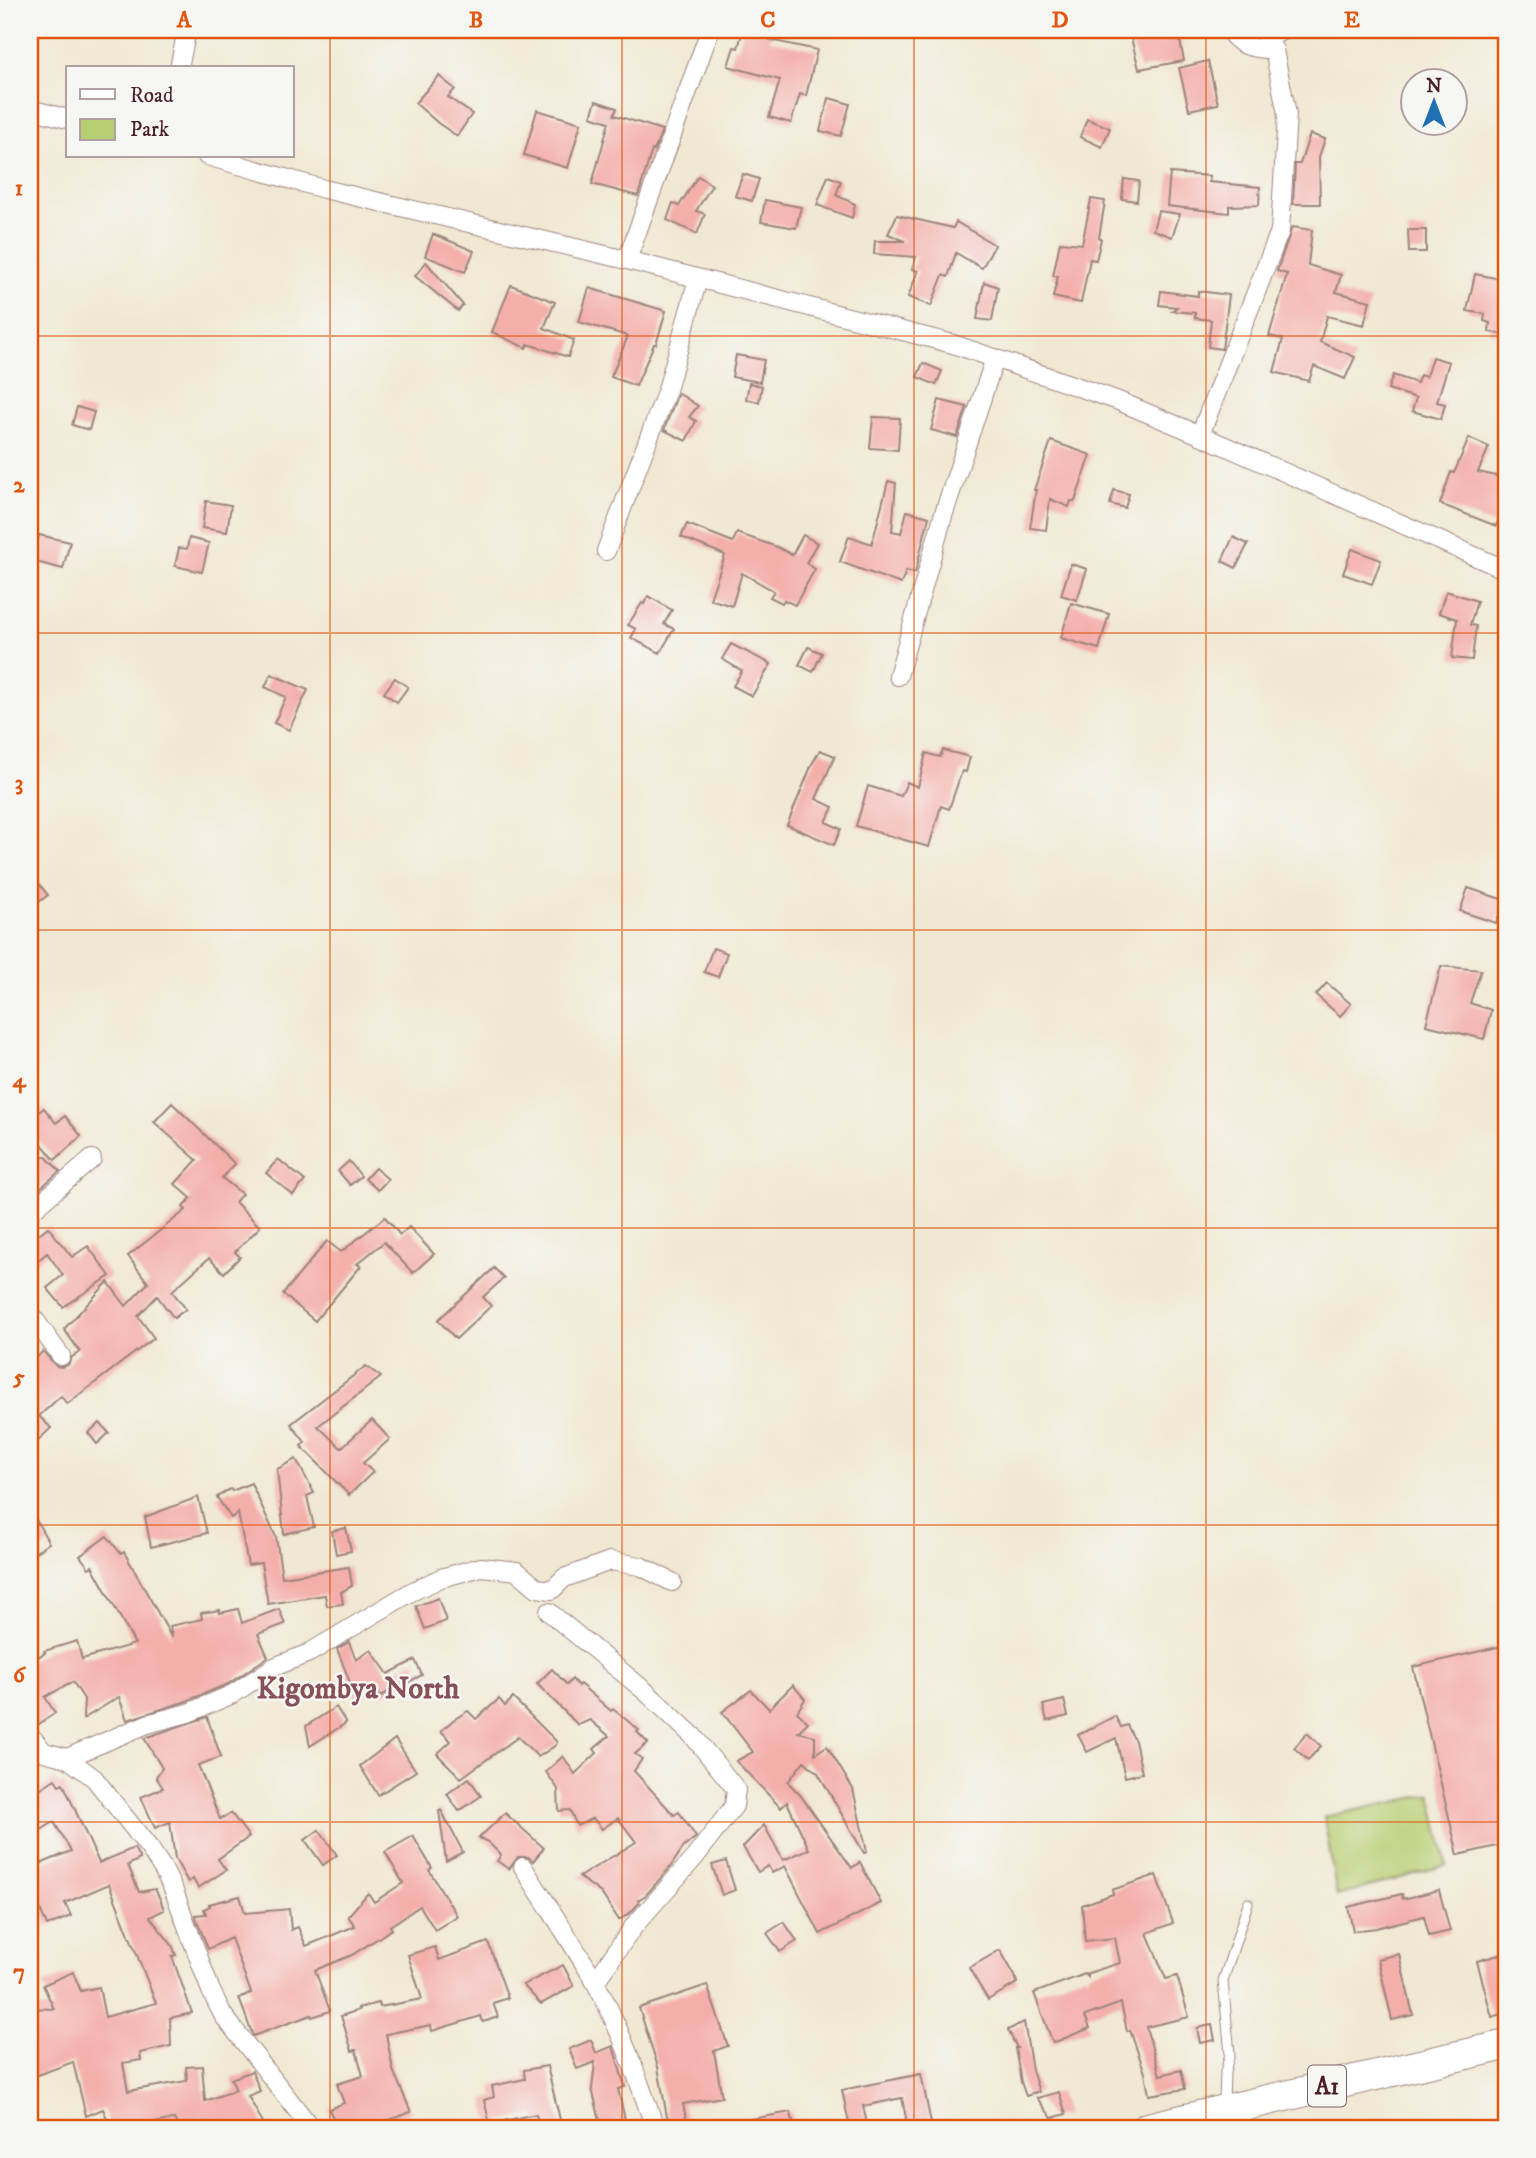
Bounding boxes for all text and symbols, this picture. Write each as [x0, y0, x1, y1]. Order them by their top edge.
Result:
text: A [176, 6, 193, 35]
text: B [469, 6, 483, 35]
text: C [760, 6, 776, 35]
text: D [1051, 6, 1069, 35]
text: E [1344, 6, 1360, 35]
legend [66, 66, 294, 158]
north arrow [1400, 66, 1470, 136]
text: N [1426, 75, 1442, 98]
text: Road [130, 83, 174, 109]
text: Park [130, 117, 170, 143]
text: 1 [15, 174, 23, 203]
text: 2 [13, 471, 25, 500]
text: 3 [15, 769, 23, 798]
text: 4 [12, 1066, 27, 1095]
text: 5 [12, 1363, 25, 1392]
text: 6 [13, 1661, 27, 1690]
district label: Kigombya North [257, 1671, 460, 1708]
text: 7 [13, 1958, 25, 1987]
road number: A1 [1308, 2066, 1346, 2106]

